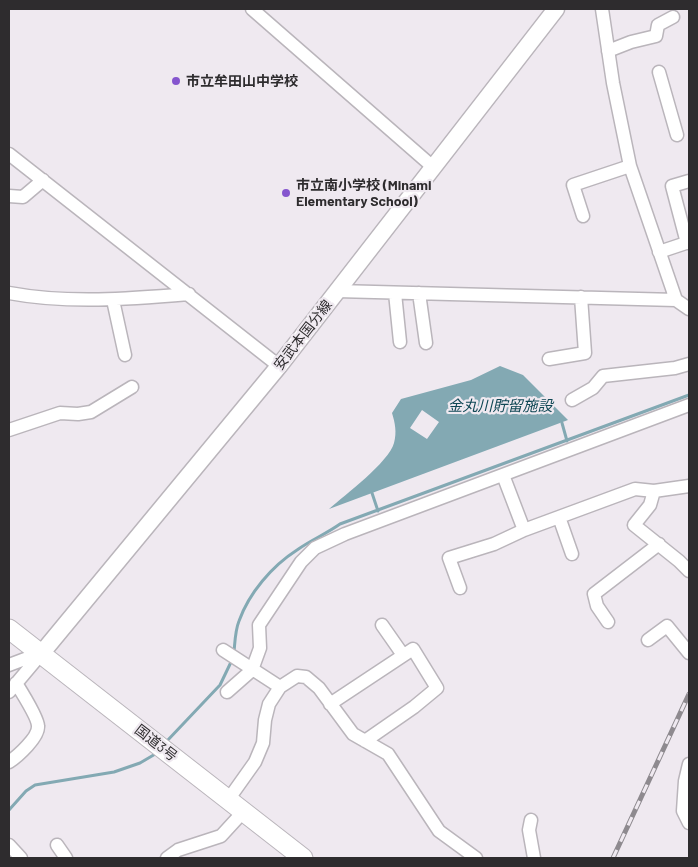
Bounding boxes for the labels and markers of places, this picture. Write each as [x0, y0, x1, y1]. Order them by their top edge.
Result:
place label: 市立牟田山中学校 [186, 73, 298, 89]
marker: 市立牟田山中学校 [170, 75, 182, 87]
place label: 市立南小学校 (Minami Elementary School) [296, 177, 432, 210]
marker: 市立南小学校 (Minami Elementary School) [280, 187, 292, 199]

